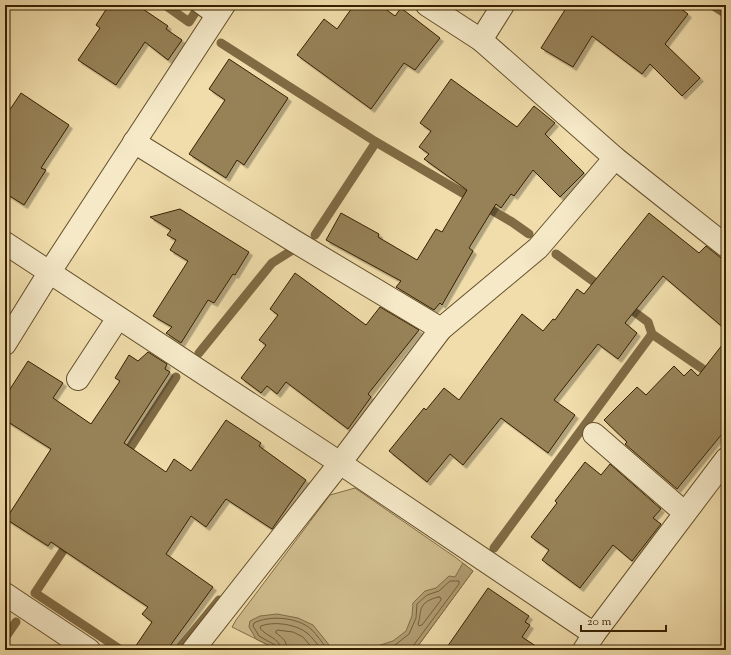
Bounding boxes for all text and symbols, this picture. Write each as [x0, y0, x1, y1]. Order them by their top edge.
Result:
scale bar [581, 607, 666, 633]
text: 20 m [587, 613, 612, 631]

